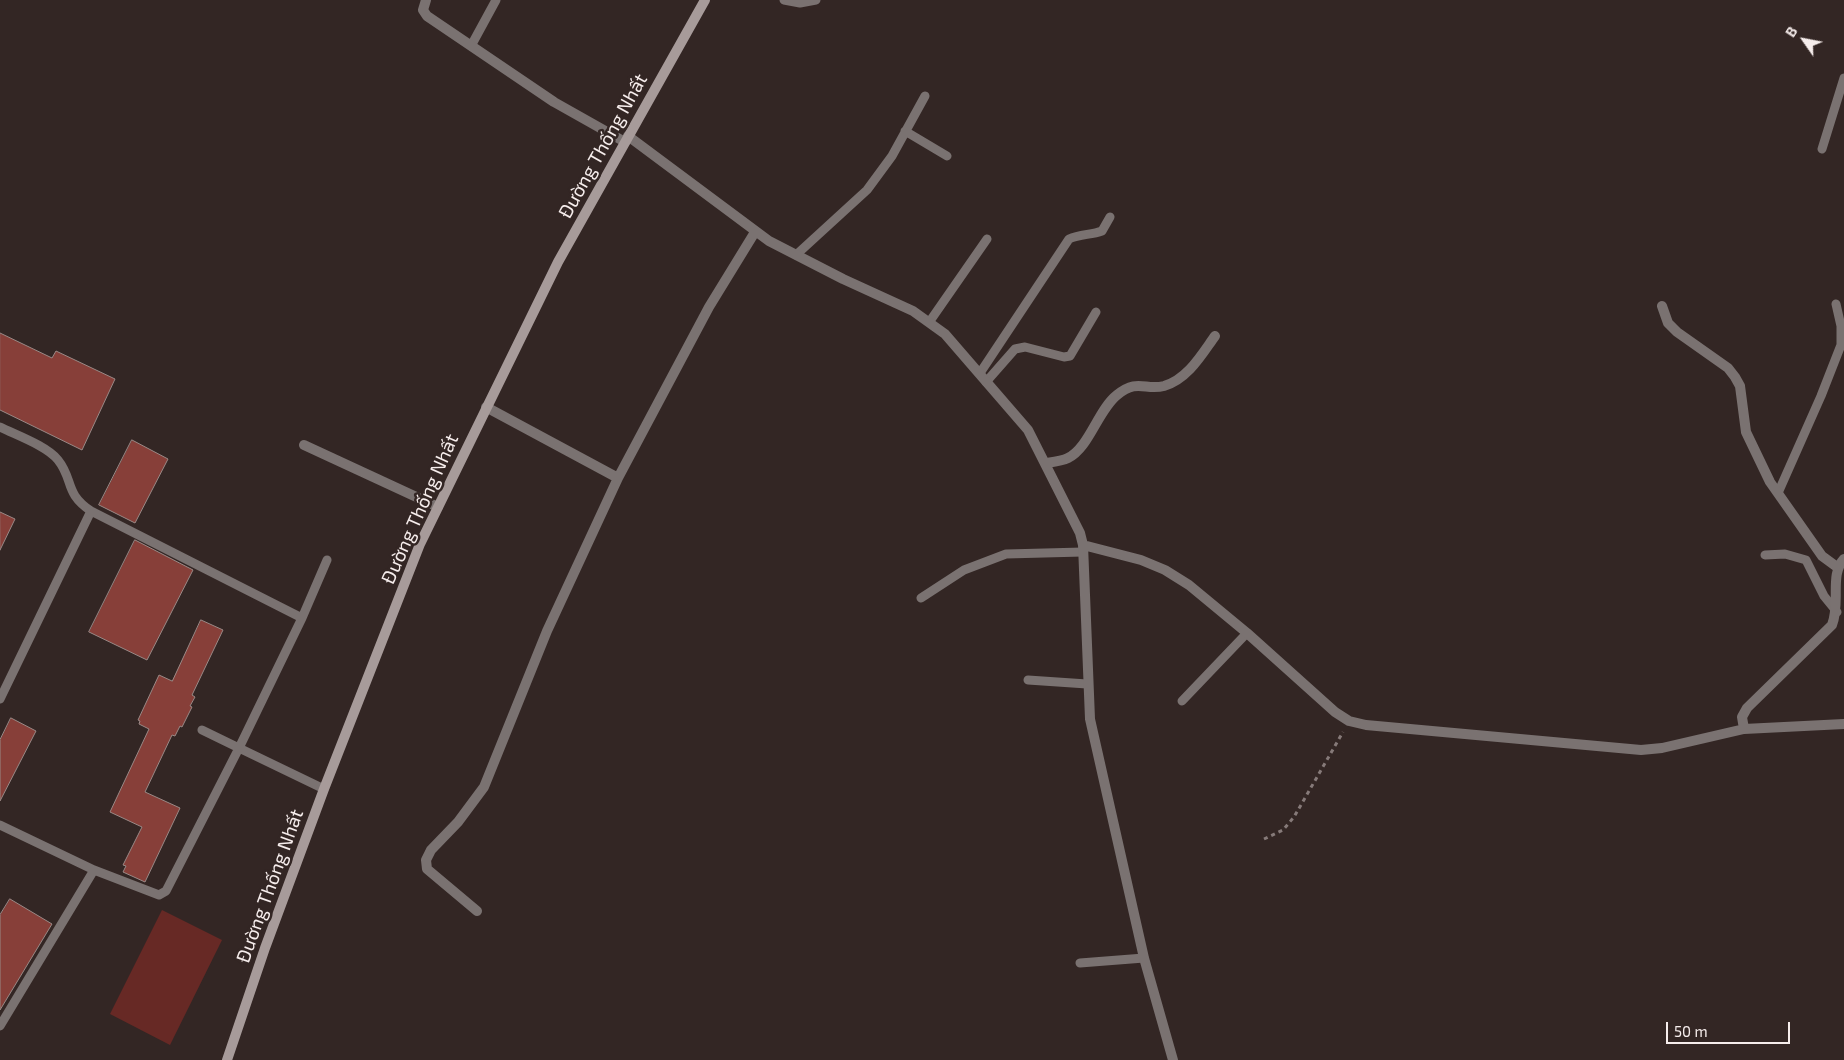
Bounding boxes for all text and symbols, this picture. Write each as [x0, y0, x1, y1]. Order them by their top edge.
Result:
north arrow [1779, 15, 1829, 65]
text: B [1781, 23, 1801, 40]
street label: Đường Thống Nhất [554, 70, 652, 222]
street label: Đường Thống Nhất [377, 430, 463, 588]
street label: Đường Thống Nhất [232, 806, 308, 966]
scale bar [1669, 1012, 1793, 1044]
text: 50 m [1674, 1022, 1708, 1040]

